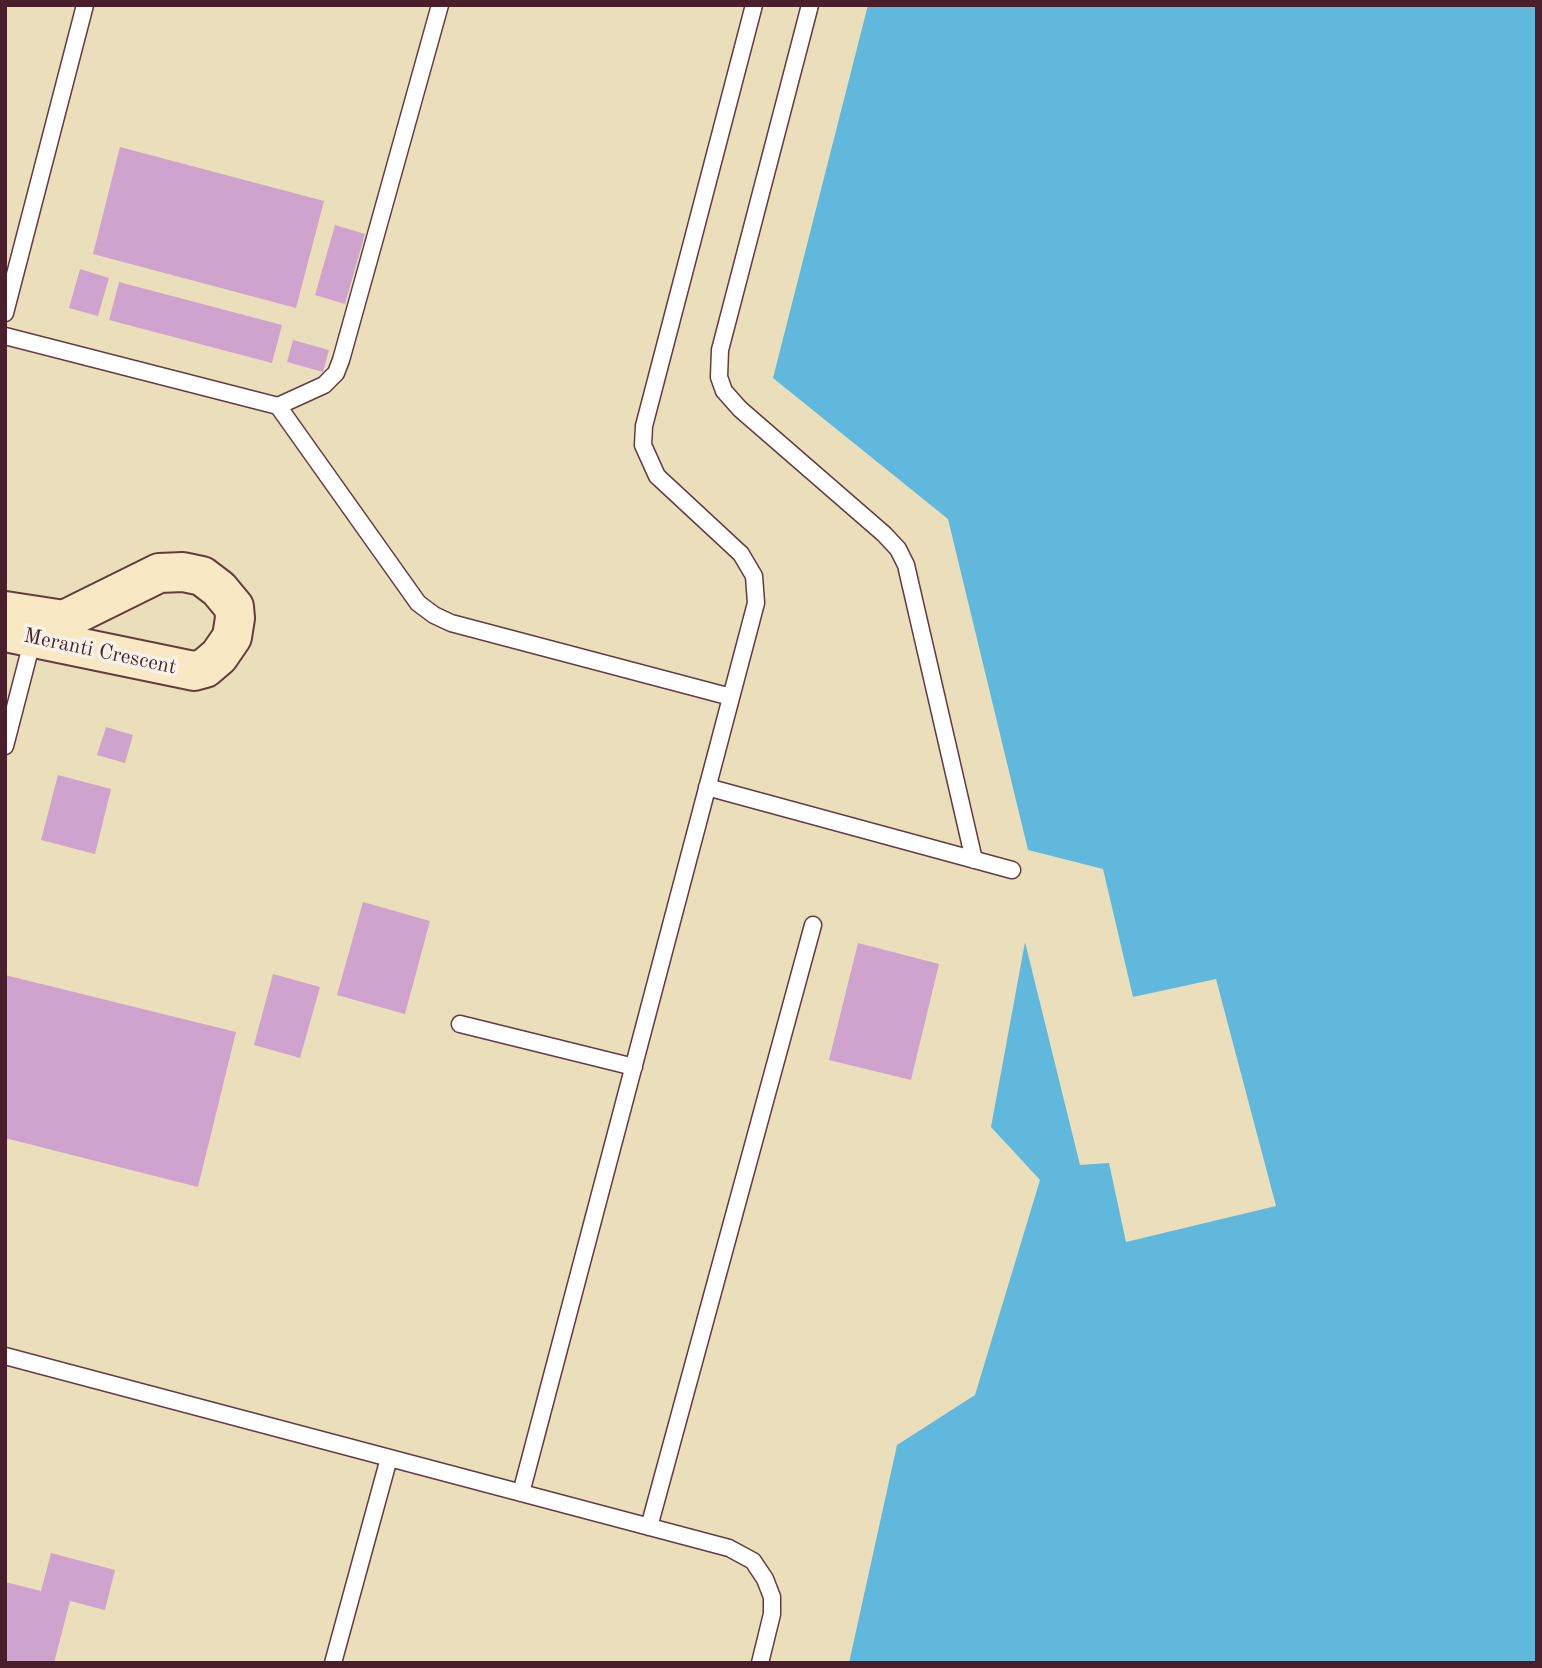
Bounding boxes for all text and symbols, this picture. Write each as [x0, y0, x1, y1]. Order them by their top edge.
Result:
street label: Meranti Crescent [21, 624, 179, 680]

